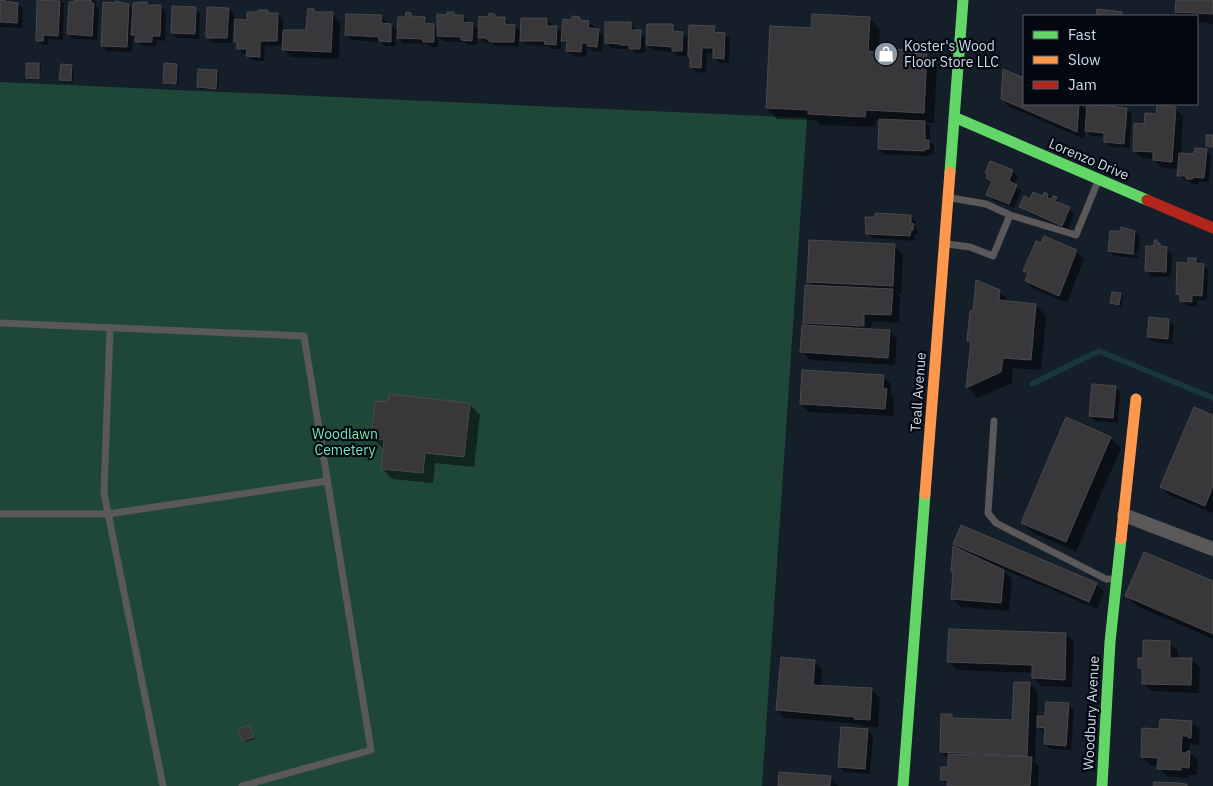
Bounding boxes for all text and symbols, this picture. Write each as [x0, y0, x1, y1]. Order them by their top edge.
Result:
legend [1023, 15, 1198, 105]
text: Fast [1068, 25, 1096, 44]
place label: Koster's Wood Floor Store LLC [904, 37, 999, 71]
shop icon: Koster's Wood Floor Store LLC [873, 41, 899, 67]
text: Slow [1068, 50, 1101, 69]
text: Jam [1068, 75, 1097, 94]
street label: Lorenzo Drive [1046, 134, 1132, 184]
street label: Teall Avenue [906, 351, 930, 432]
park label: Woodlawn Cemetery [312, 425, 378, 459]
street label: Woodbury Avenue [1079, 655, 1103, 771]

